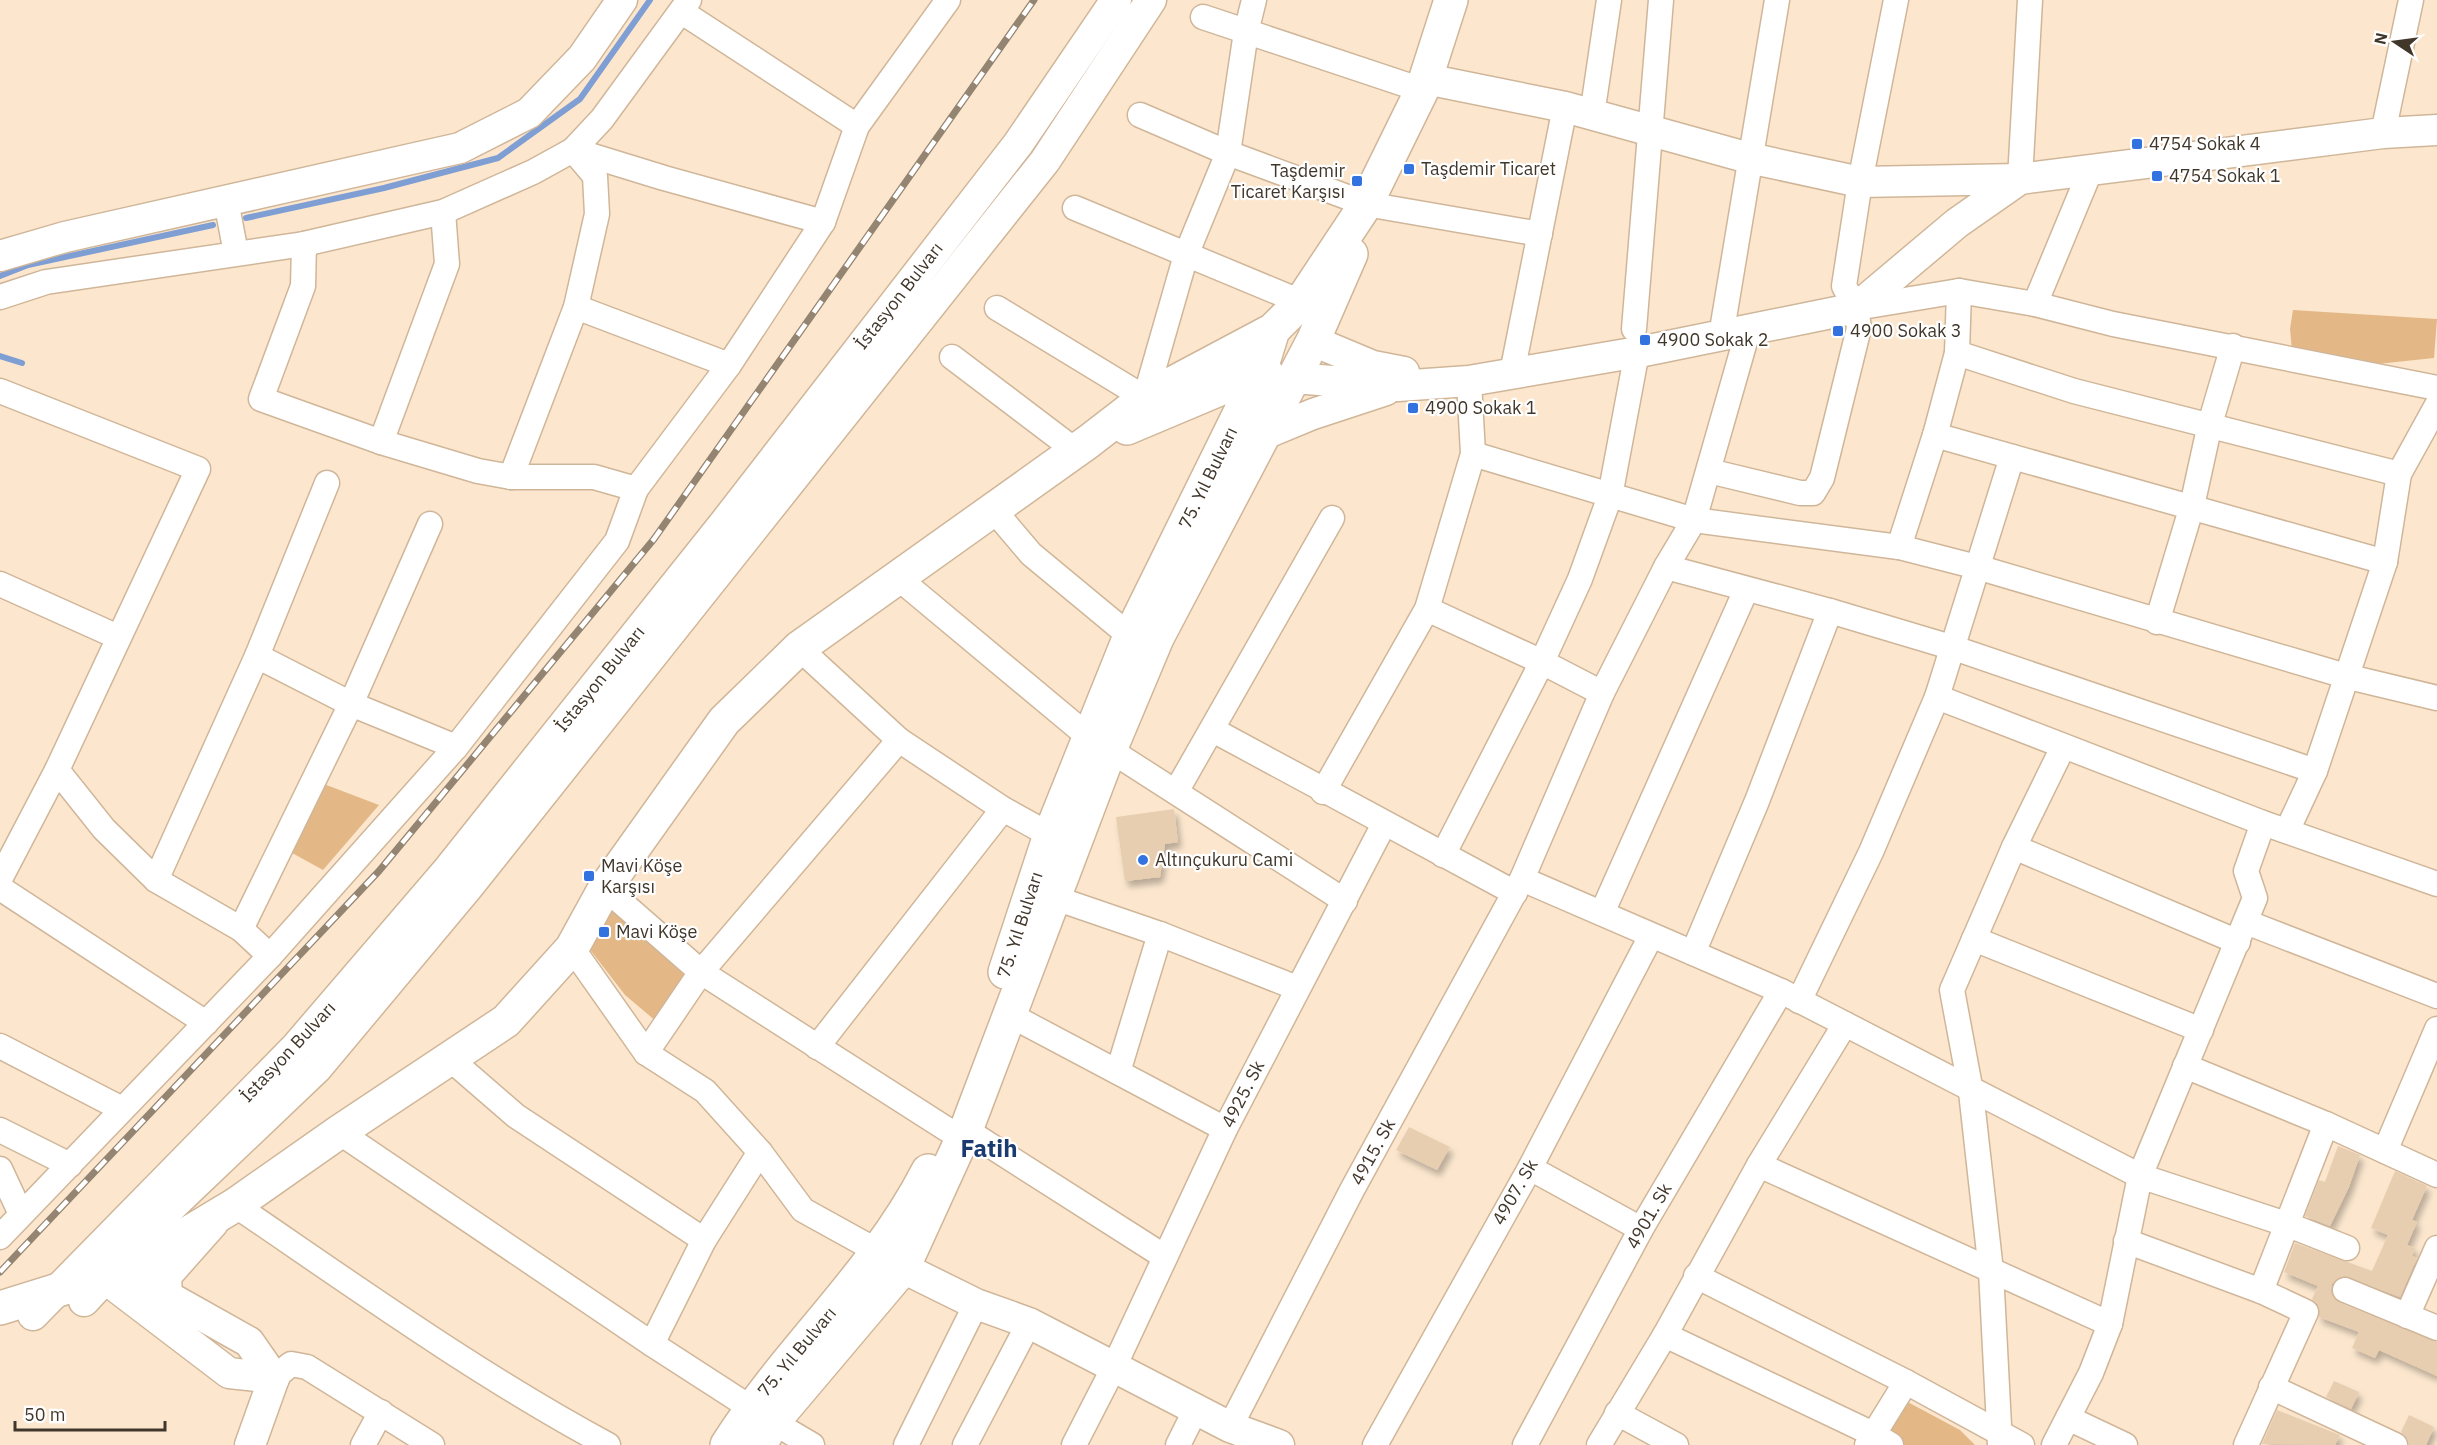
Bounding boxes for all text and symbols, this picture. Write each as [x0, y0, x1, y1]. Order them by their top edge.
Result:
north arrow [2365, 12, 2425, 72]
text: N [2369, 31, 2391, 47]
place label: 4754 Sokak 4 [2149, 132, 2261, 155]
marker: 4754 Sokak 4 [2130, 137, 2144, 151]
place label: Taşdemir Ticaret [1421, 157, 1556, 180]
place label: Taşdemir Ticaret Karşısı [1231, 159, 1345, 203]
marker: Taşdemir Ticaret [1402, 162, 1416, 176]
place label: 4754 Sokak 1 [2169, 164, 2281, 187]
marker: 4754 Sokak 1 [2150, 169, 2164, 183]
marker: Taşdemir Ticaret Karşısı [1350, 174, 1364, 188]
street label: İstasyon Bulvarı [850, 237, 948, 354]
place label: 4900 Sokak 3 [1850, 319, 1962, 342]
marker: 4900 Sokak 3 [1831, 324, 1845, 338]
place label: 4900 Sokak 2 [1657, 328, 1769, 351]
marker: 4900 Sokak 2 [1638, 333, 1652, 347]
place label: 4900 Sokak 1 [1425, 396, 1537, 419]
marker: 4900 Sokak 1 [1406, 401, 1420, 415]
street label: 75. Yıl Bulvarı [1173, 423, 1242, 532]
street label: İstasyon Bulvarı [550, 621, 649, 736]
place label: Altınçukuru Cami [1155, 848, 1293, 871]
marker: Altınçukuru Cami [1136, 853, 1150, 867]
place label: Mavi Köşe Karşısı [601, 854, 682, 898]
marker: Mavi Köşe Karşısı [582, 869, 596, 883]
street label: 75. Yıl Bulvarı [992, 869, 1048, 981]
place label: Mavi Köşe [616, 920, 697, 943]
marker: Mavi Köşe [597, 925, 611, 939]
street label: İstasyon Bulvarı [235, 996, 340, 1107]
street label: 4925. Sk [1216, 1056, 1269, 1131]
street label: 4915. Sk [1345, 1114, 1400, 1189]
district label: Fatih [961, 1132, 1017, 1164]
street label: 4907. Sk [1487, 1154, 1543, 1229]
street label: 4901. Sk [1621, 1178, 1677, 1253]
street label: 75. Yıl Bulvarı [752, 1302, 841, 1401]
scale bar [15, 1394, 165, 1432]
text: 50 m [24, 1403, 66, 1426]

